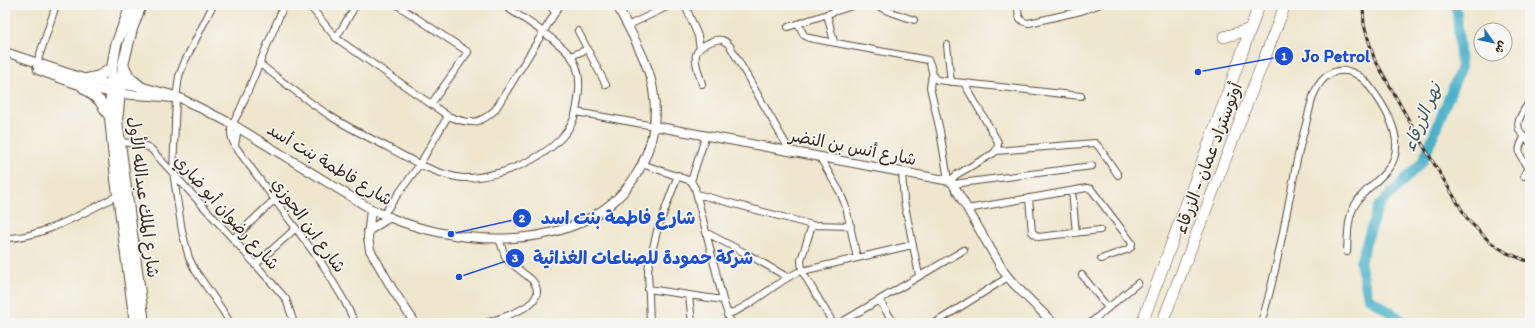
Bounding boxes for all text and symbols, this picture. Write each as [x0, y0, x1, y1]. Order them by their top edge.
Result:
north arrow [1473, 22, 1513, 62]
text: ش [1492, 39, 1510, 56]
callout: Jo Petrol [1274, 41, 1378, 71]
text: Jo Petrol [1301, 45, 1371, 67]
text: 1 [1281, 49, 1287, 63]
water label: نهر الزرقاء [1398, 77, 1447, 154]
street label: أوتوستراد عمان - الزرقاء [1170, 80, 1247, 237]
street label: شارع الملك عبدالله الأول [122, 115, 165, 279]
street label: شارع فاطمة بنت أسد [263, 119, 396, 211]
street label: شارع أنس بن النضر [785, 124, 918, 171]
street label: شارع رضوان أبو ضاري [168, 151, 284, 275]
street label: شارع ابن الجوزي [265, 174, 350, 278]
callout: شارع فاطمة بنت اسد [512, 203, 703, 233]
text: شارع فاطمة بنت اسد [541, 207, 695, 230]
text: 2 [519, 211, 526, 225]
callout: شركة حمودة للصناعات الغذائية [505, 243, 761, 273]
text: شركة حمودة للصناعات الغذائية [533, 247, 753, 269]
text: 3 [512, 251, 519, 265]

